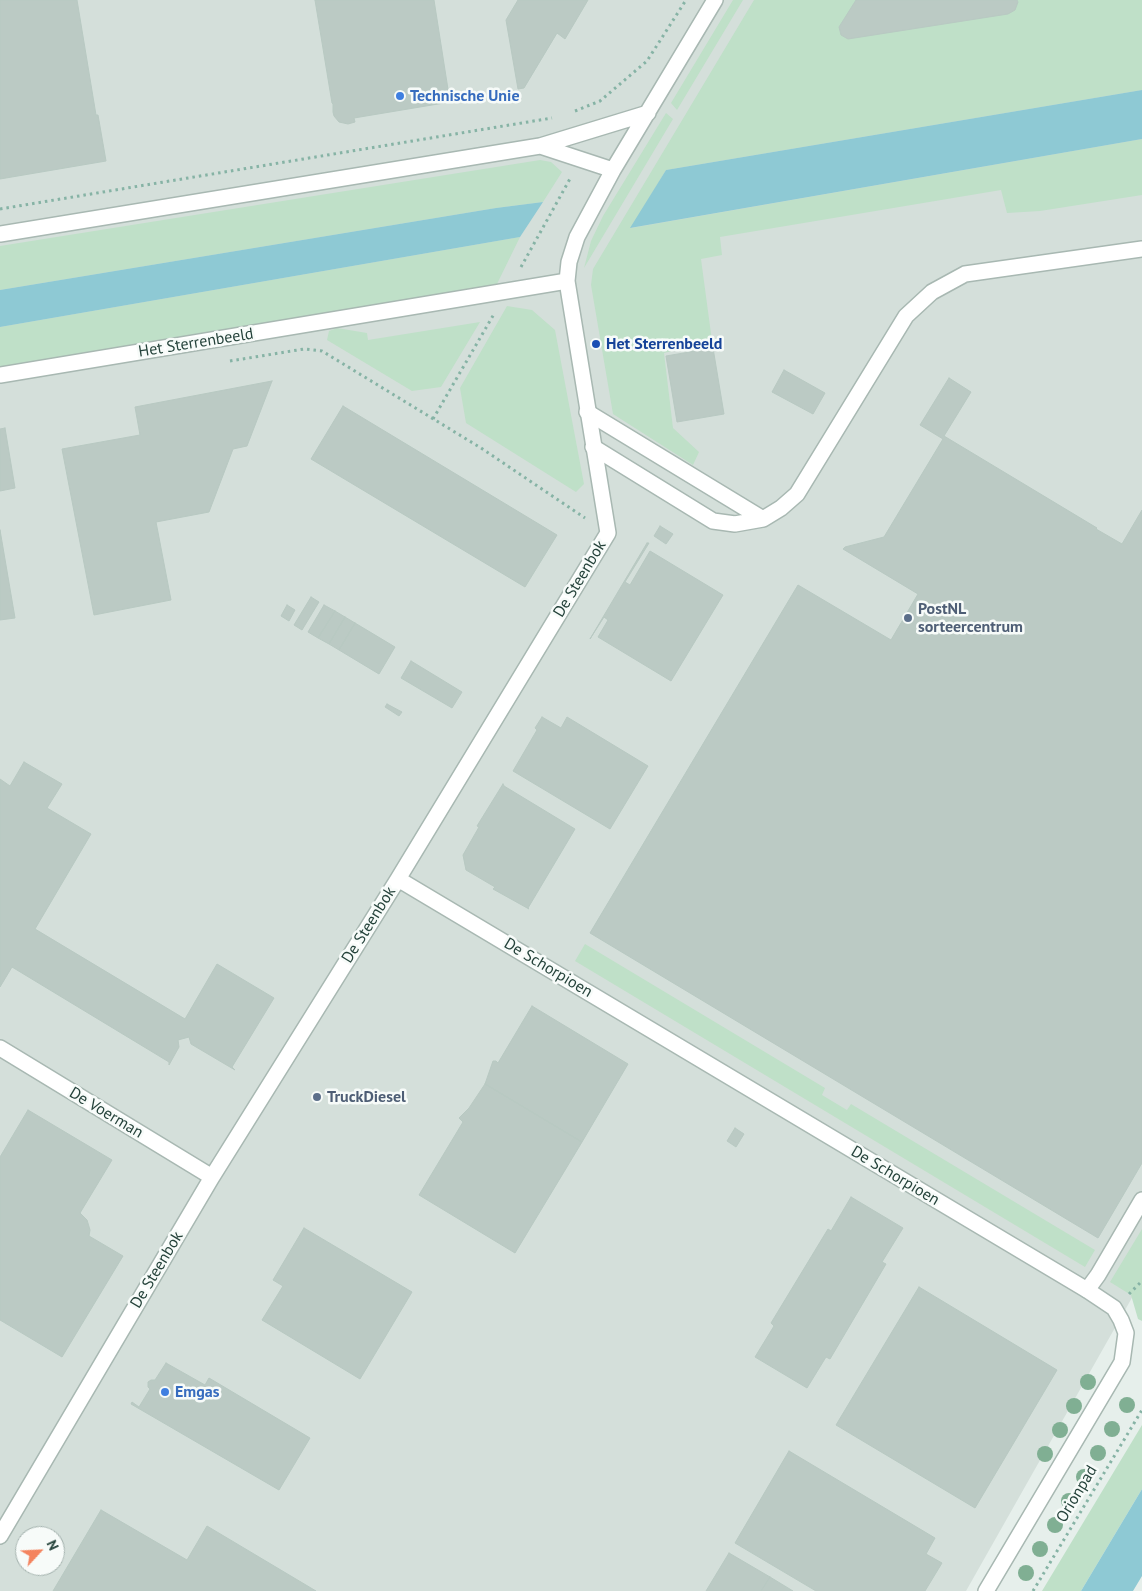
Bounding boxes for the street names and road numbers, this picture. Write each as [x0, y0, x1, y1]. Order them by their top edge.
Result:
street label: Het Sterrenbeeld [137, 324, 255, 362]
street label: De Steenbok [550, 537, 610, 621]
street label: De Steenbok [338, 883, 400, 967]
street label: De Schorpioen [500, 934, 596, 1002]
street label: De Voerman [66, 1083, 146, 1143]
street label: De Schorpioen [847, 1142, 943, 1210]
street label: De Steenbok [127, 1228, 187, 1312]
street label: Orionpad [1052, 1462, 1102, 1526]

